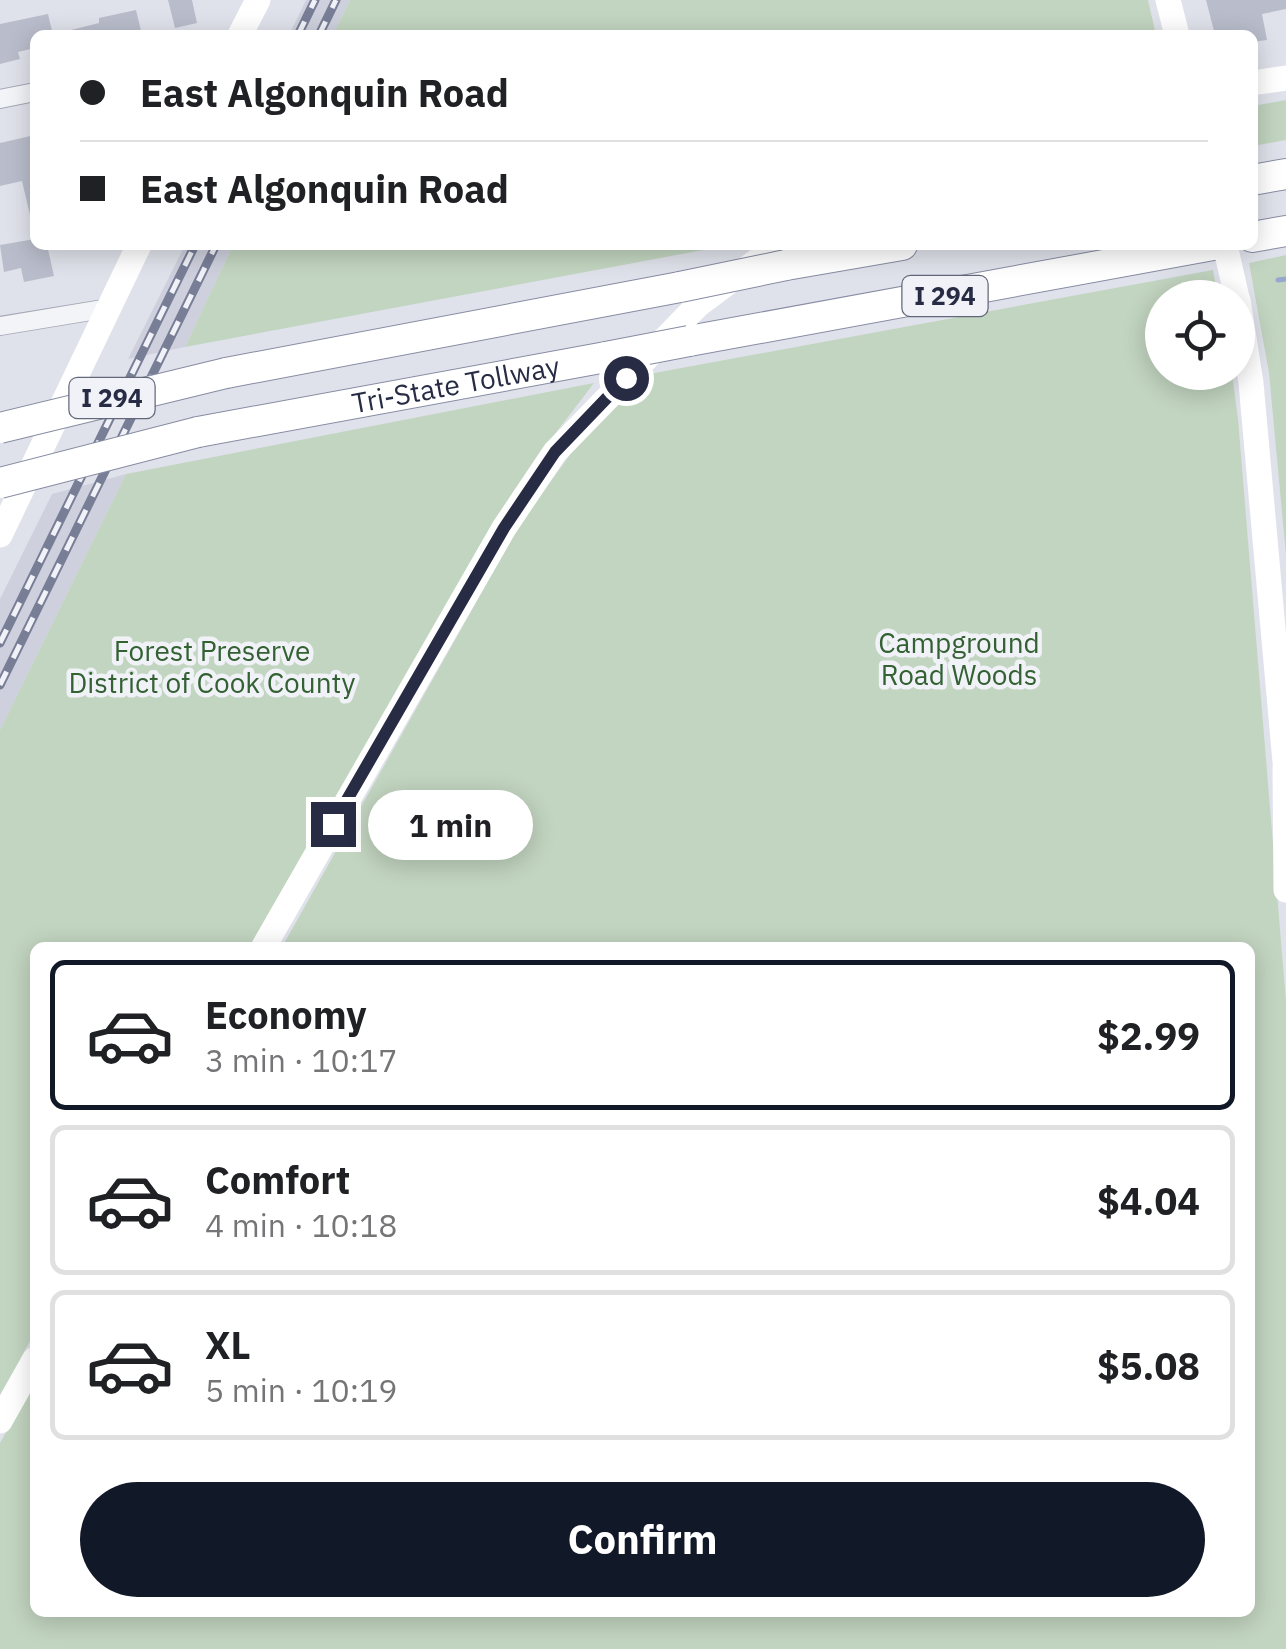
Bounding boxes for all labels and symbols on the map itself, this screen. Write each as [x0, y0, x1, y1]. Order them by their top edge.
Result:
road number: I 294 [902, 276, 988, 316]
street label: Tri-State Tollway [349, 347, 562, 421]
route start [604, 356, 649, 401]
road number: I 294 [70, 378, 154, 418]
park label: Campground Road Woods [878, 624, 1040, 693]
park label: Forest Preserve District of Cook County [69, 632, 355, 701]
callout: 1 min [368, 789, 533, 859]
route end [311, 802, 356, 847]

